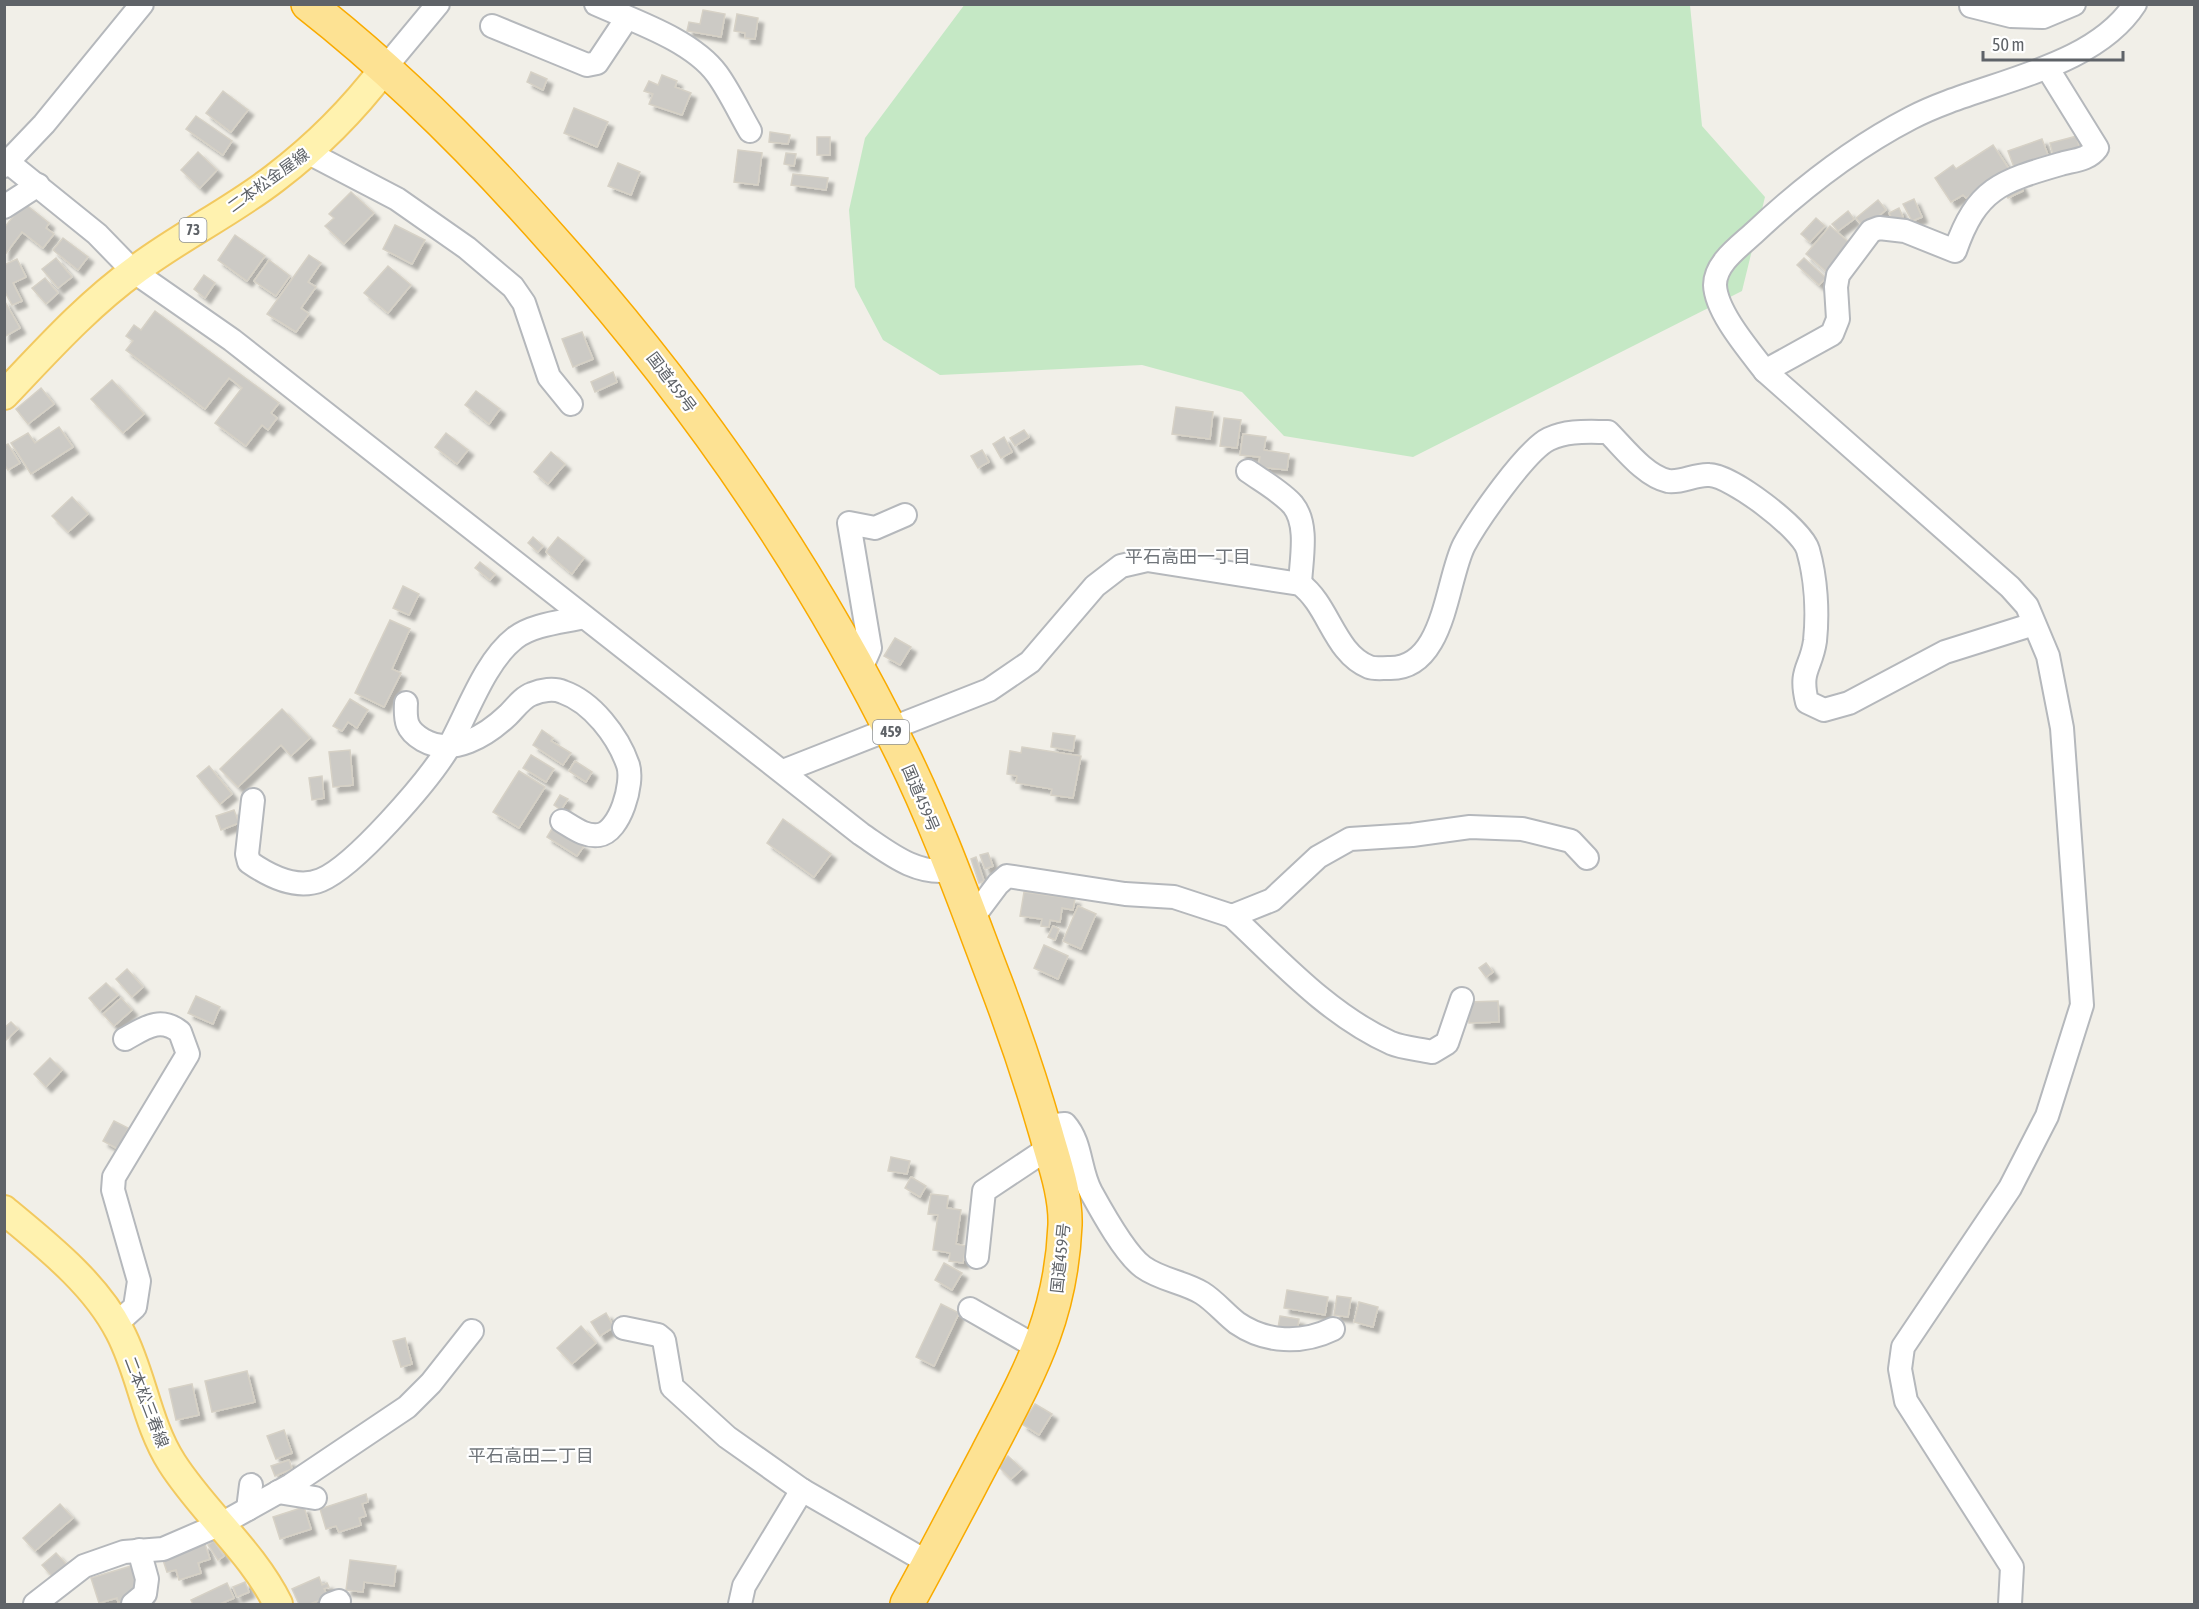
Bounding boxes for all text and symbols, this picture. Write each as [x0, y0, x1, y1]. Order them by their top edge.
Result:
scale bar [1983, 24, 2122, 62]
text: 50 m [1992, 34, 2024, 55]
street label: 二本松金屋線 [224, 145, 312, 215]
road number: 73 [180, 218, 206, 242]
street label: 国道459号 [644, 348, 700, 416]
district label: 平石高田一丁目 [1125, 546, 1251, 567]
road number: 459 [873, 720, 909, 744]
street label: 国道459号 [899, 762, 943, 834]
street label: 国道459号 [1047, 1222, 1073, 1294]
street label: 二本松三春線 [121, 1354, 173, 1450]
district label: 平石高田二丁目 [468, 1445, 594, 1466]

